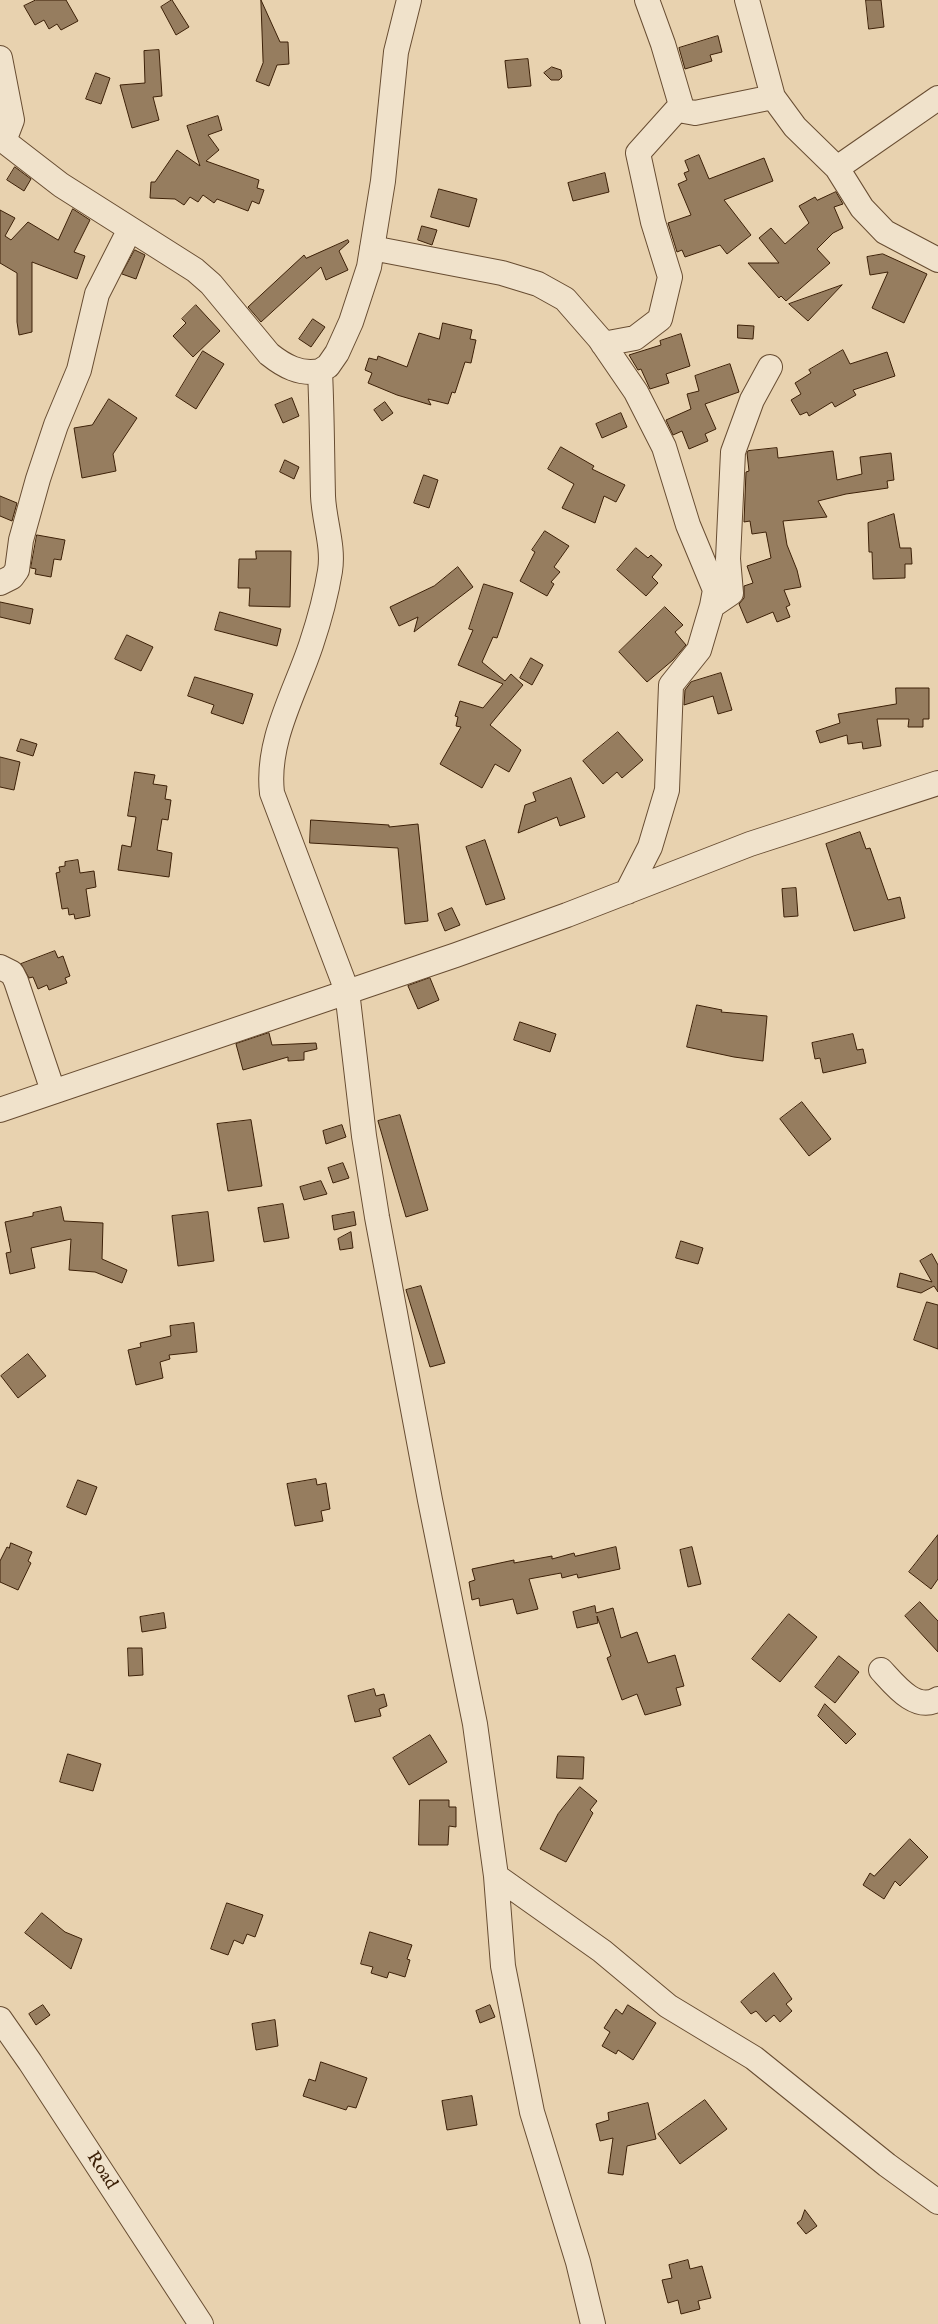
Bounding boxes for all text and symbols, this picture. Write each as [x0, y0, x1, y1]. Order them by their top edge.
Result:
street label: Road [81, 2148, 121, 2194]

